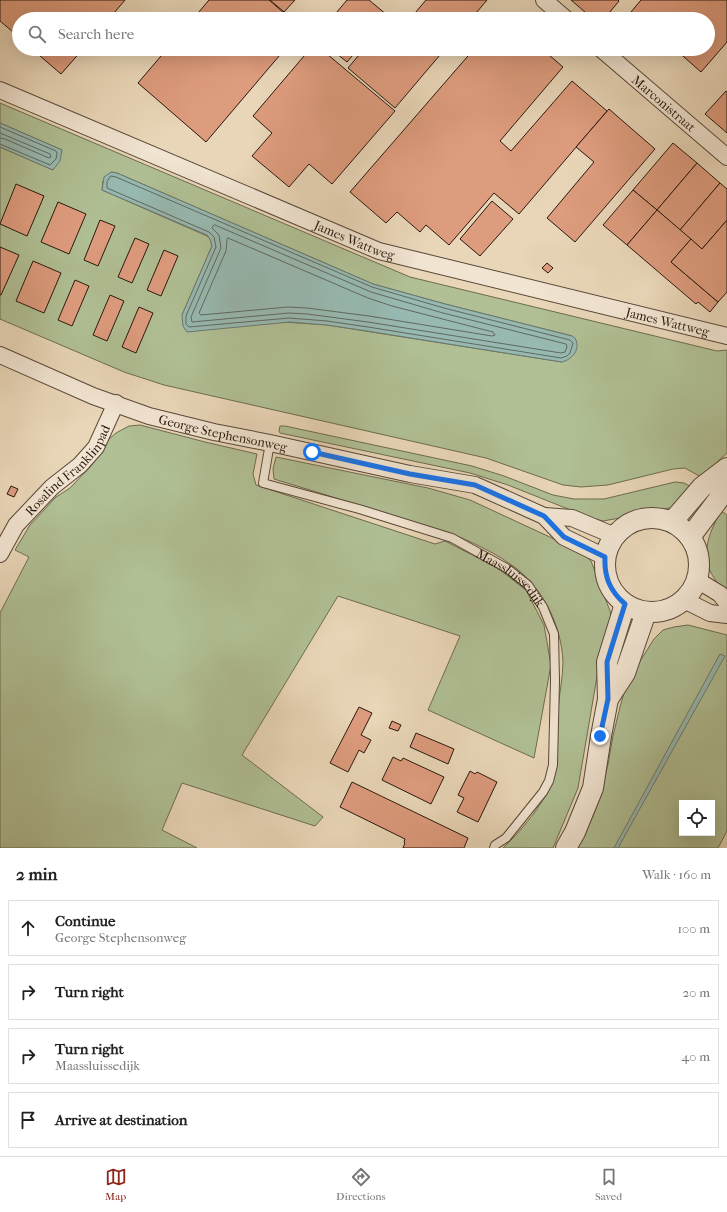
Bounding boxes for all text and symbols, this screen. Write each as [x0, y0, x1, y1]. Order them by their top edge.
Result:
search box [12, 12, 715, 56]
icon: search [26, 23, 48, 45]
text: Search here [58, 25, 134, 43]
street label: Marconistraat [629, 72, 699, 135]
street label: James Wattweg [311, 217, 397, 262]
street label: James Wattweg [623, 304, 712, 339]
street label: George Stephensonweg [157, 411, 290, 454]
street label: Rosalind Franklinpad [22, 422, 113, 518]
route start [303, 443, 321, 461]
street label: Maassluissedijk [474, 545, 548, 610]
route end [591, 727, 609, 745]
map controls [679, 800, 715, 836]
button: locate [679, 800, 715, 836]
text: 2 min [16, 864, 57, 884]
text: Walk · 160 m [642, 867, 711, 882]
text: Continue [55, 912, 115, 930]
icon: ahead [17, 917, 39, 939]
text: 100 m [677, 921, 710, 936]
text: George Stephensonweg [55, 930, 186, 945]
icon: right [17, 981, 39, 1003]
text: Turn right [55, 983, 124, 1001]
text: 20 m [683, 985, 710, 1000]
text: Turn right [55, 1040, 124, 1058]
icon: right [17, 1045, 39, 1067]
text: 40 m [682, 1049, 710, 1064]
text: Maassluissedijk [55, 1058, 140, 1073]
icon: arrive [17, 1109, 39, 1131]
text: Arrive at destination [55, 1111, 187, 1129]
tab: Map [105, 1166, 127, 1203]
tab: Directions [336, 1166, 386, 1203]
tab: Saved [595, 1166, 622, 1203]

